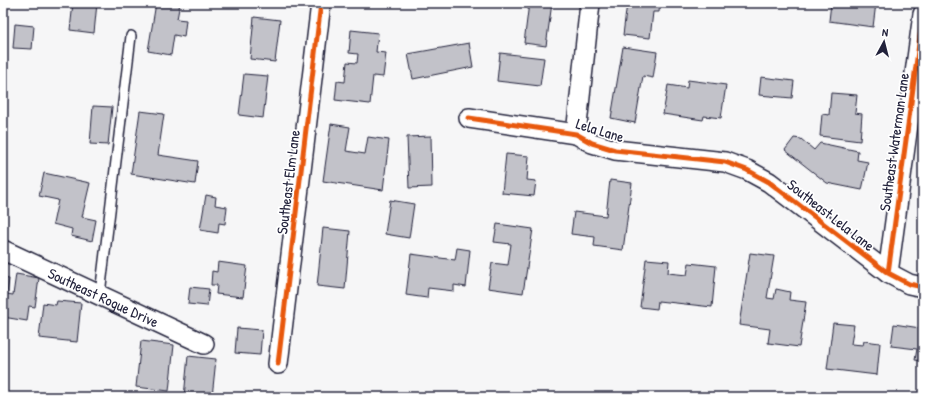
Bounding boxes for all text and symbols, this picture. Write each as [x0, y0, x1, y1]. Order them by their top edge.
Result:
north arrow [864, 22, 904, 62]
text: N [881, 25, 889, 39]
street label: Southeast Waterman Lane [874, 72, 914, 212]
street label: Lela Lane [573, 113, 627, 147]
street label: Southeast Elm Lane [271, 129, 305, 235]
street label: Southeast Lela Lane [783, 174, 879, 256]
street label: Southeast Rogue Drive [45, 262, 162, 332]

